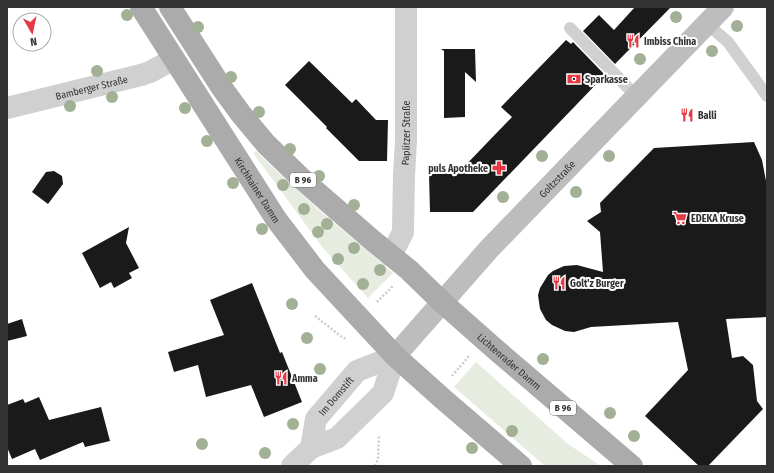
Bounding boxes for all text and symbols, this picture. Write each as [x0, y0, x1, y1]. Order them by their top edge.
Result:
north arrow [12, 12, 52, 52]
restaurant icon: Imbiss China [625, 33, 641, 49]
text: N [29, 34, 38, 48]
place label: Imbiss China [644, 36, 696, 48]
bank icon: Sparkasse [566, 71, 582, 87]
street label: Bamberger Straße [54, 74, 129, 103]
place label: Sparkasse [585, 74, 628, 86]
street label: Paplitzer Straße [400, 100, 413, 166]
restaurant icon: Balli [679, 107, 695, 123]
place label: Balli [698, 110, 717, 122]
street label: Kirchhainer Damm [231, 156, 282, 226]
street label: Goltzstraße [537, 159, 578, 201]
pharmacy icon: puls Apotheke [491, 160, 507, 176]
place label: puls Apotheke [428, 163, 488, 175]
road number: B 96 [290, 173, 316, 187]
supermarket icon: EDEKA Kruse [672, 210, 688, 226]
place label: EDEKA Kruse [691, 213, 744, 225]
restaurant icon: Golt'z Burger [551, 275, 567, 291]
place label: Golt'z Burger [570, 278, 624, 290]
street label: Lichtenrader Damm [475, 331, 543, 393]
restaurant icon: Amma [273, 370, 289, 386]
place label: Amma [291, 373, 318, 385]
street label: Im Domstift [316, 374, 357, 419]
road number: B 96 [550, 401, 576, 415]

